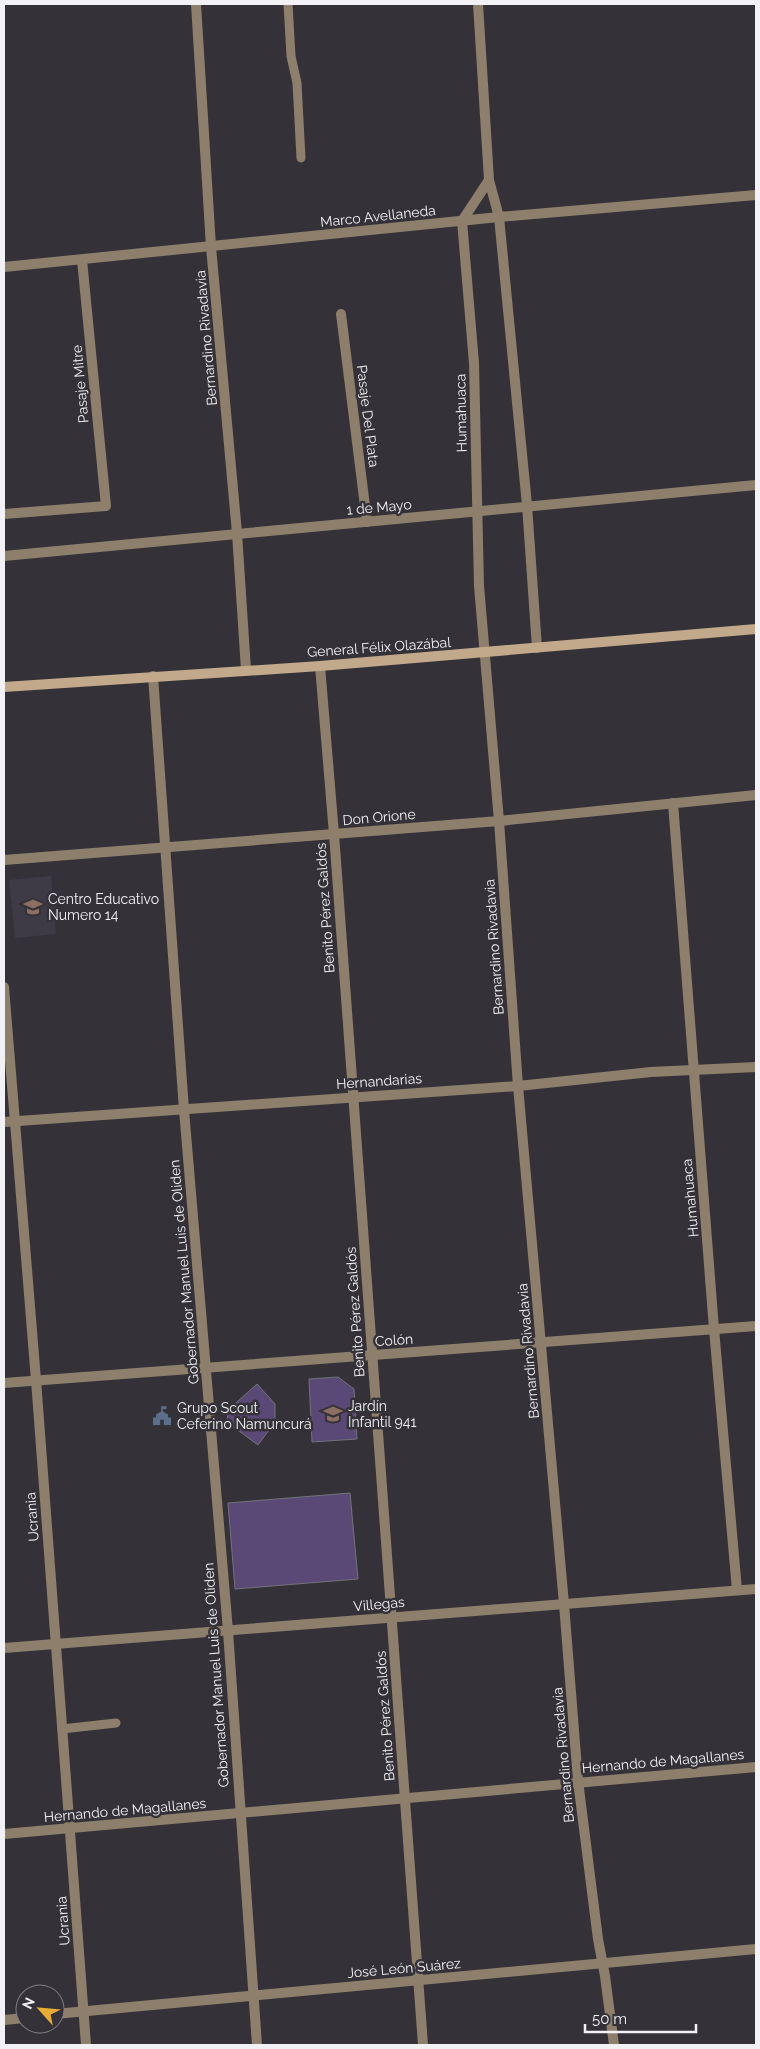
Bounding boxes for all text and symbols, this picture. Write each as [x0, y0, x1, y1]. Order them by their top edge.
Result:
street label: Marco Avellaneda [319, 202, 437, 230]
street label: Bernardino Rivadavia [192, 270, 220, 406]
street label: Pasaje Mitre [69, 344, 91, 424]
street label: Pasaje Del Plata [354, 364, 382, 468]
street label: Humahuaca [452, 374, 470, 452]
street label: 1 de Mayo [346, 496, 412, 518]
street label: General Félix Olazábal [307, 634, 452, 660]
street label: Don Orione [342, 806, 416, 828]
street label: Benito Pérez Galdós [312, 842, 338, 974]
street label: Bernardino Rivadavia [481, 879, 507, 1015]
place label: Centro Educativo Numero 14 [48, 891, 159, 923]
school or university icon: Centro Educativo Numero 14 [22, 896, 44, 918]
street label: Hernandarias [336, 1070, 423, 1092]
street label: Humahuaca [679, 1158, 701, 1238]
street label: Gobernador Manuel Luis de Oliden [166, 1159, 202, 1385]
street label: Benito Pérez Galdós [342, 1246, 368, 1378]
street label: Bernardino Rivadavia [514, 1283, 542, 1419]
street label: Colón [374, 1331, 414, 1349]
place label: Jardín Infantil 941 [348, 1398, 416, 1430]
place label: Grupo Scout Ceferino Namuncurá [177, 1400, 312, 1432]
school or university icon: Jardín Infantil 941 [322, 1403, 344, 1425]
public building icon: Grupo Scout Ceferino Namuncurá [151, 1405, 173, 1427]
street label: Ucrania [22, 1492, 42, 1542]
street label: Gobernador Manuel Luis de Oliden [200, 1562, 232, 1788]
street label: Villegas [353, 1594, 406, 1614]
street label: Benito Pérez Galdós [372, 1650, 398, 1782]
street label: Bernardino Rivadavia [549, 1687, 577, 1823]
street label: Hernando de Magallanes [581, 1746, 745, 1776]
street label: Hernando de Magallanes [43, 1795, 207, 1825]
street label: Ucrania [53, 1896, 73, 1946]
street label: José León Suárez [347, 1955, 462, 1981]
north arrow [15, 1984, 65, 2034]
text: N [19, 1995, 38, 2011]
scale bar [585, 2002, 696, 2034]
text: 50 m [592, 2010, 627, 2028]

